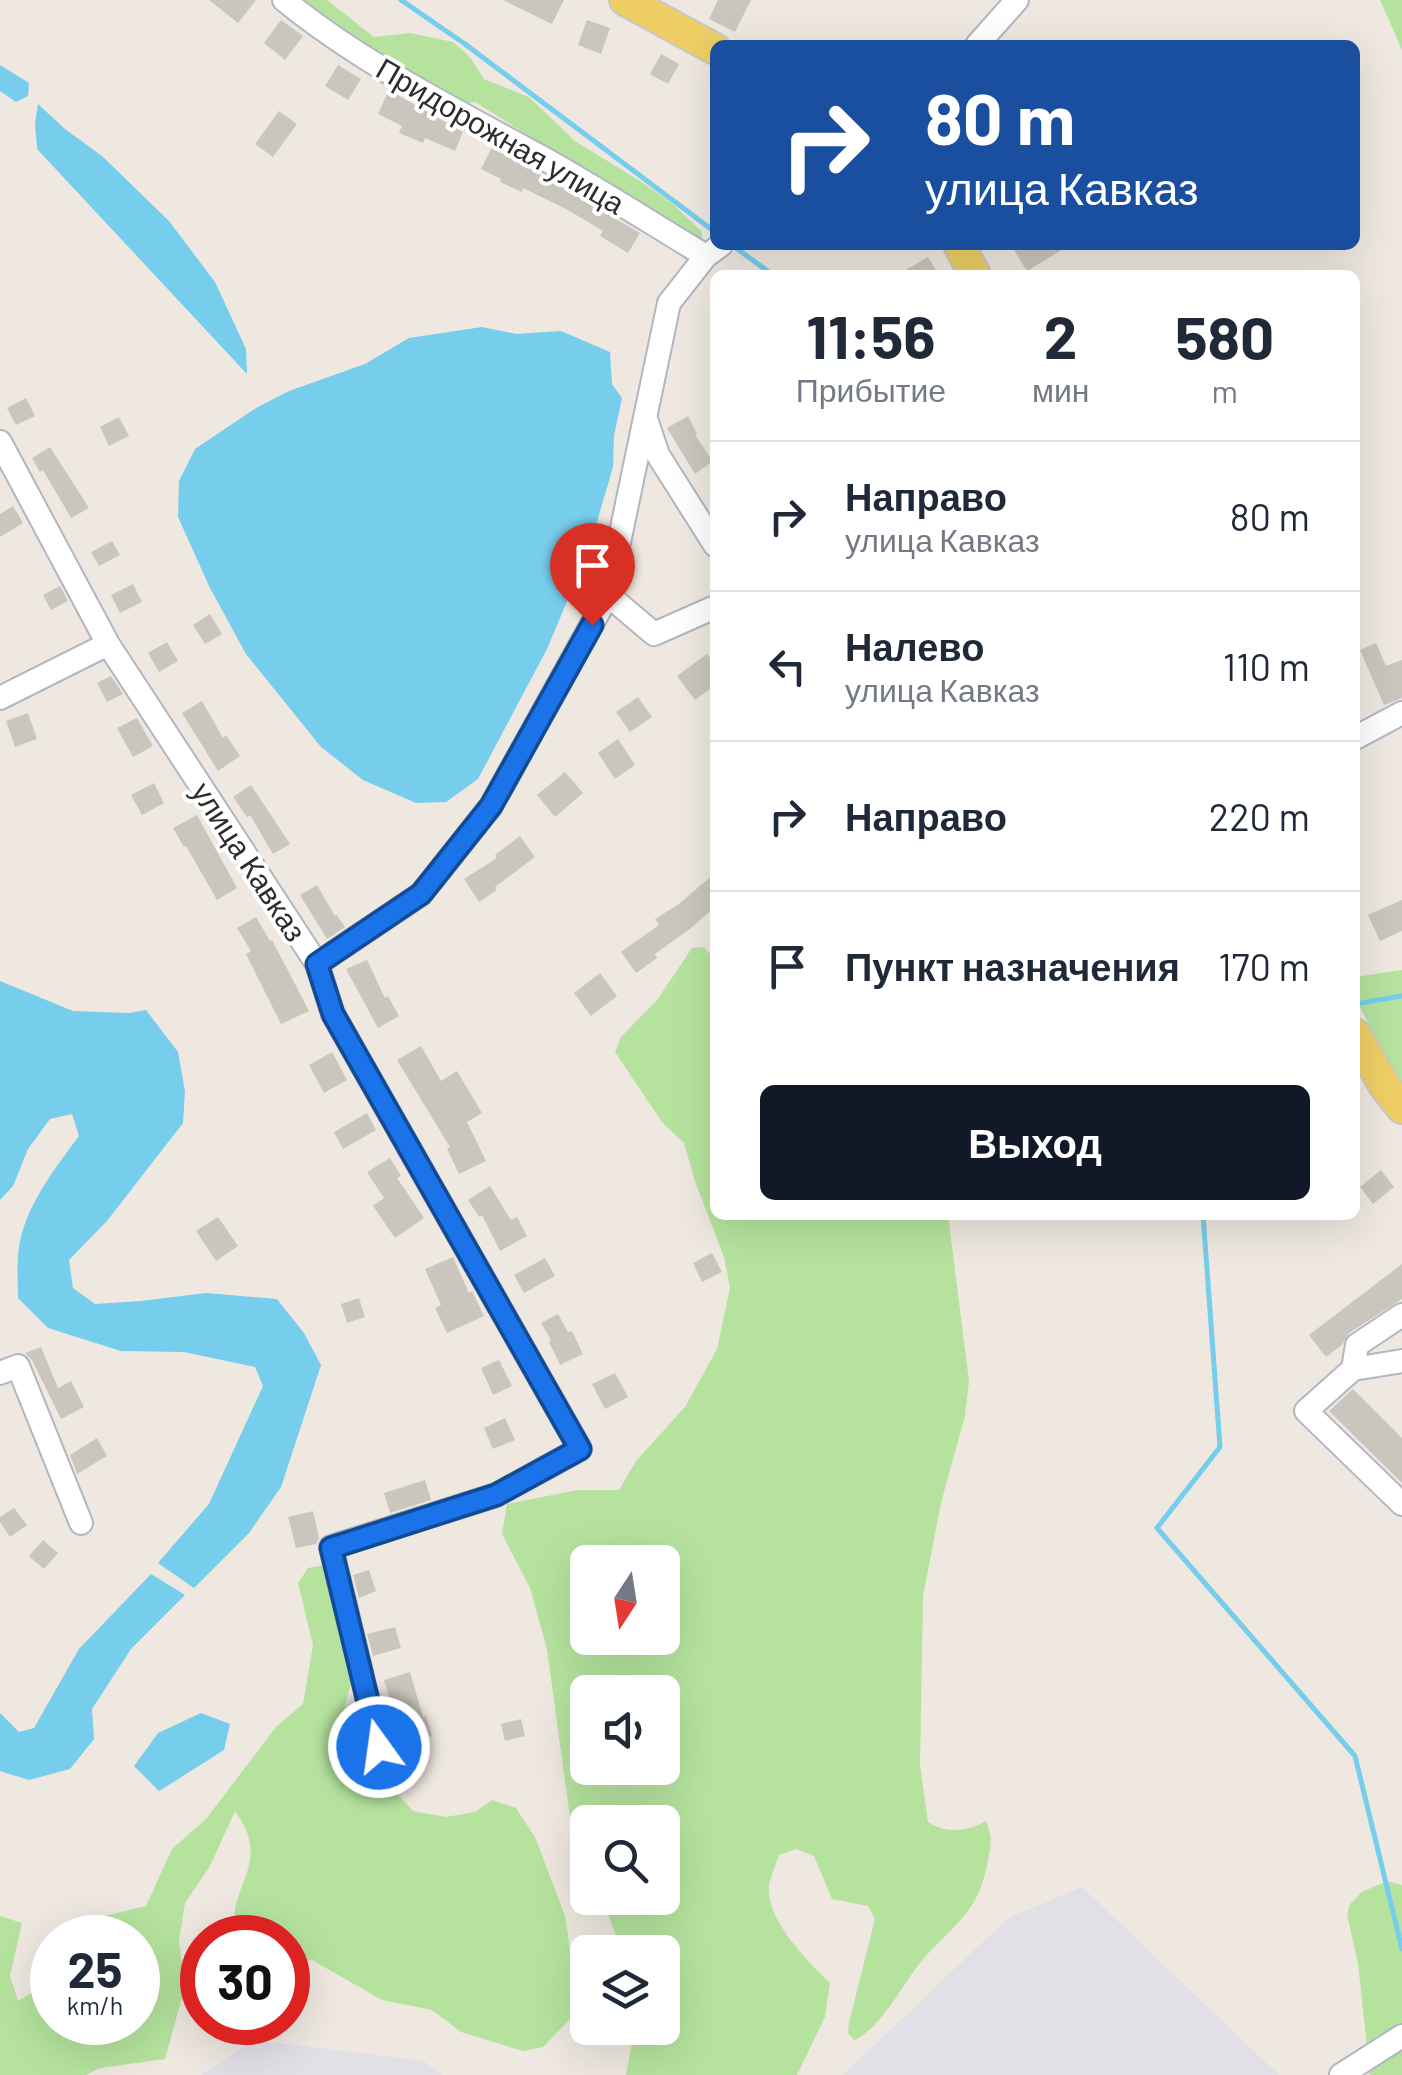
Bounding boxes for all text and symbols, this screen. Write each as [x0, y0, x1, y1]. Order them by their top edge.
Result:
street label: Придорожная улица [371, 49, 632, 221]
text: 80 m [925, 75, 1075, 159]
icon: right [760, 80, 890, 210]
text: улица Кавказ [925, 160, 1199, 214]
text: 11:56 [806, 299, 936, 371]
text: 2 [1044, 299, 1077, 371]
text: 580 [1175, 300, 1274, 372]
text: Прибытие [796, 370, 946, 408]
text: мин [1032, 370, 1089, 408]
text: m [1211, 371, 1238, 409]
text: Направо [845, 473, 1007, 519]
icon: right [760, 489, 815, 544]
text: 80 m [1230, 493, 1310, 539]
text: улица Кавказ [845, 520, 1040, 558]
pin [550, 523, 635, 626]
icon: arrive [565, 538, 620, 593]
text: Налево [845, 623, 984, 669]
icon: left [760, 639, 815, 694]
text: 110 m [1223, 643, 1310, 689]
text: улица Кавказ [845, 670, 1040, 708]
street label: улица Кавказ [185, 775, 315, 947]
icon: right [760, 789, 815, 844]
text: Направо [845, 793, 1007, 839]
text: 220 m [1209, 793, 1310, 839]
icon: arrive [760, 939, 815, 994]
text: Пункт назначения [845, 943, 1180, 989]
text: 170 m [1218, 943, 1310, 989]
button: Выход [760, 1085, 1310, 1200]
north arrow [570, 1545, 680, 1655]
map controls [570, 1545, 680, 2045]
button: sound [570, 1675, 680, 1785]
position arrow [327, 1695, 431, 1799]
button: search [570, 1805, 680, 1915]
speed limit sign: 30 [180, 1915, 310, 2045]
button: layers [570, 1935, 680, 2045]
text: 25 [68, 1938, 122, 1998]
text: km/h [67, 1990, 123, 2020]

